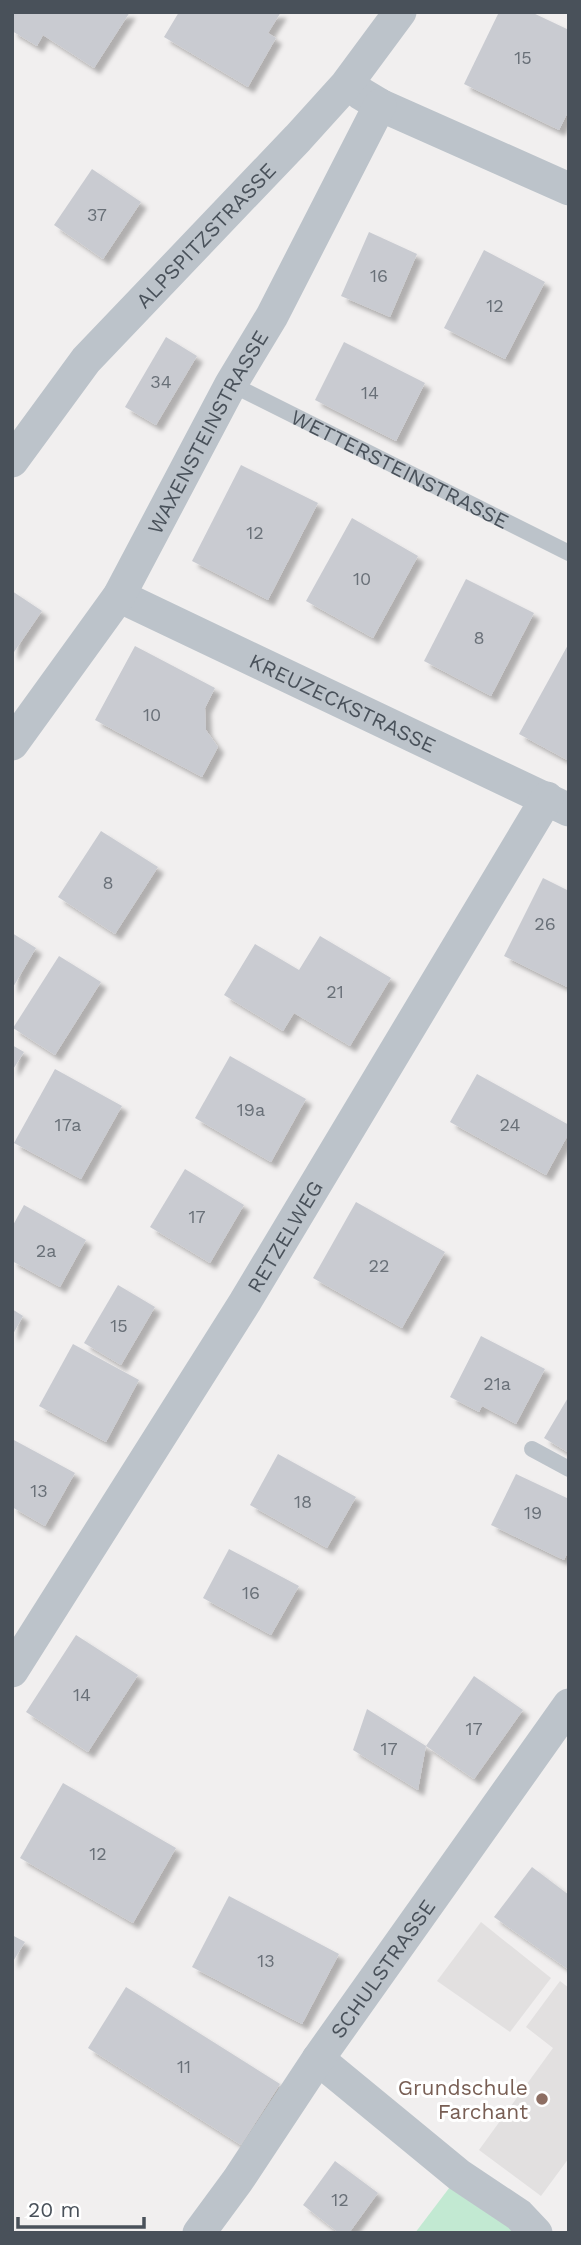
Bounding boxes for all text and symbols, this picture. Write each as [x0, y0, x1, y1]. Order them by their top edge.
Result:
house number: 15 [514, 47, 532, 68]
street label: ALPSPITZSTRASSE [130, 157, 280, 313]
house number: 37 [87, 204, 107, 225]
house number: 16 [370, 265, 388, 286]
house number: 12 [486, 295, 504, 316]
street label: WAXENSTEINSTRASSE [142, 325, 273, 538]
house number: 34 [150, 371, 172, 392]
house number: 14 [361, 382, 379, 403]
street label: WETTERSTEINSTRASSE [287, 404, 513, 533]
house number: 12 [246, 522, 264, 543]
house number: 10 [353, 568, 371, 589]
house number: 8 [473, 627, 485, 648]
street label: KREUZECKSTRASSE [246, 647, 440, 758]
house number: 10 [143, 704, 161, 725]
house number: 8 [102, 872, 114, 893]
house number: 26 [534, 913, 556, 934]
house number: 21 [326, 981, 344, 1002]
house number: 19a [237, 1099, 265, 1120]
house number: 17a [55, 1114, 81, 1135]
house number: 24 [500, 1114, 520, 1135]
street label: RETZELWEG [241, 1176, 328, 1297]
house number: 17 [188, 1206, 206, 1227]
house number: 2a [36, 1240, 56, 1261]
house number: 22 [369, 1255, 390, 1276]
house number: 15 [110, 1315, 128, 1336]
house number: 21a [483, 1373, 511, 1394]
house number: 13 [30, 1480, 48, 1501]
house number: 18 [294, 1491, 312, 1512]
house number: 19 [524, 1502, 542, 1523]
house number: 16 [242, 1582, 260, 1603]
house number: 14 [73, 1684, 91, 1705]
house number: 17 [465, 1718, 483, 1739]
house number: 17 [380, 1738, 398, 1759]
house number: 12 [89, 1843, 107, 1864]
street label: SCHULSTRASSE [325, 1894, 440, 2043]
house number: 13 [257, 1950, 275, 1971]
house number: 11 [177, 2056, 191, 2077]
place label: Grundschule Farchant [398, 2075, 528, 2124]
marker: Grundschule Farchant [534, 2091, 550, 2107]
scale bar [18, 2186, 144, 2230]
house number: 12 [331, 2189, 349, 2210]
text: 20 m [28, 2197, 80, 2222]

